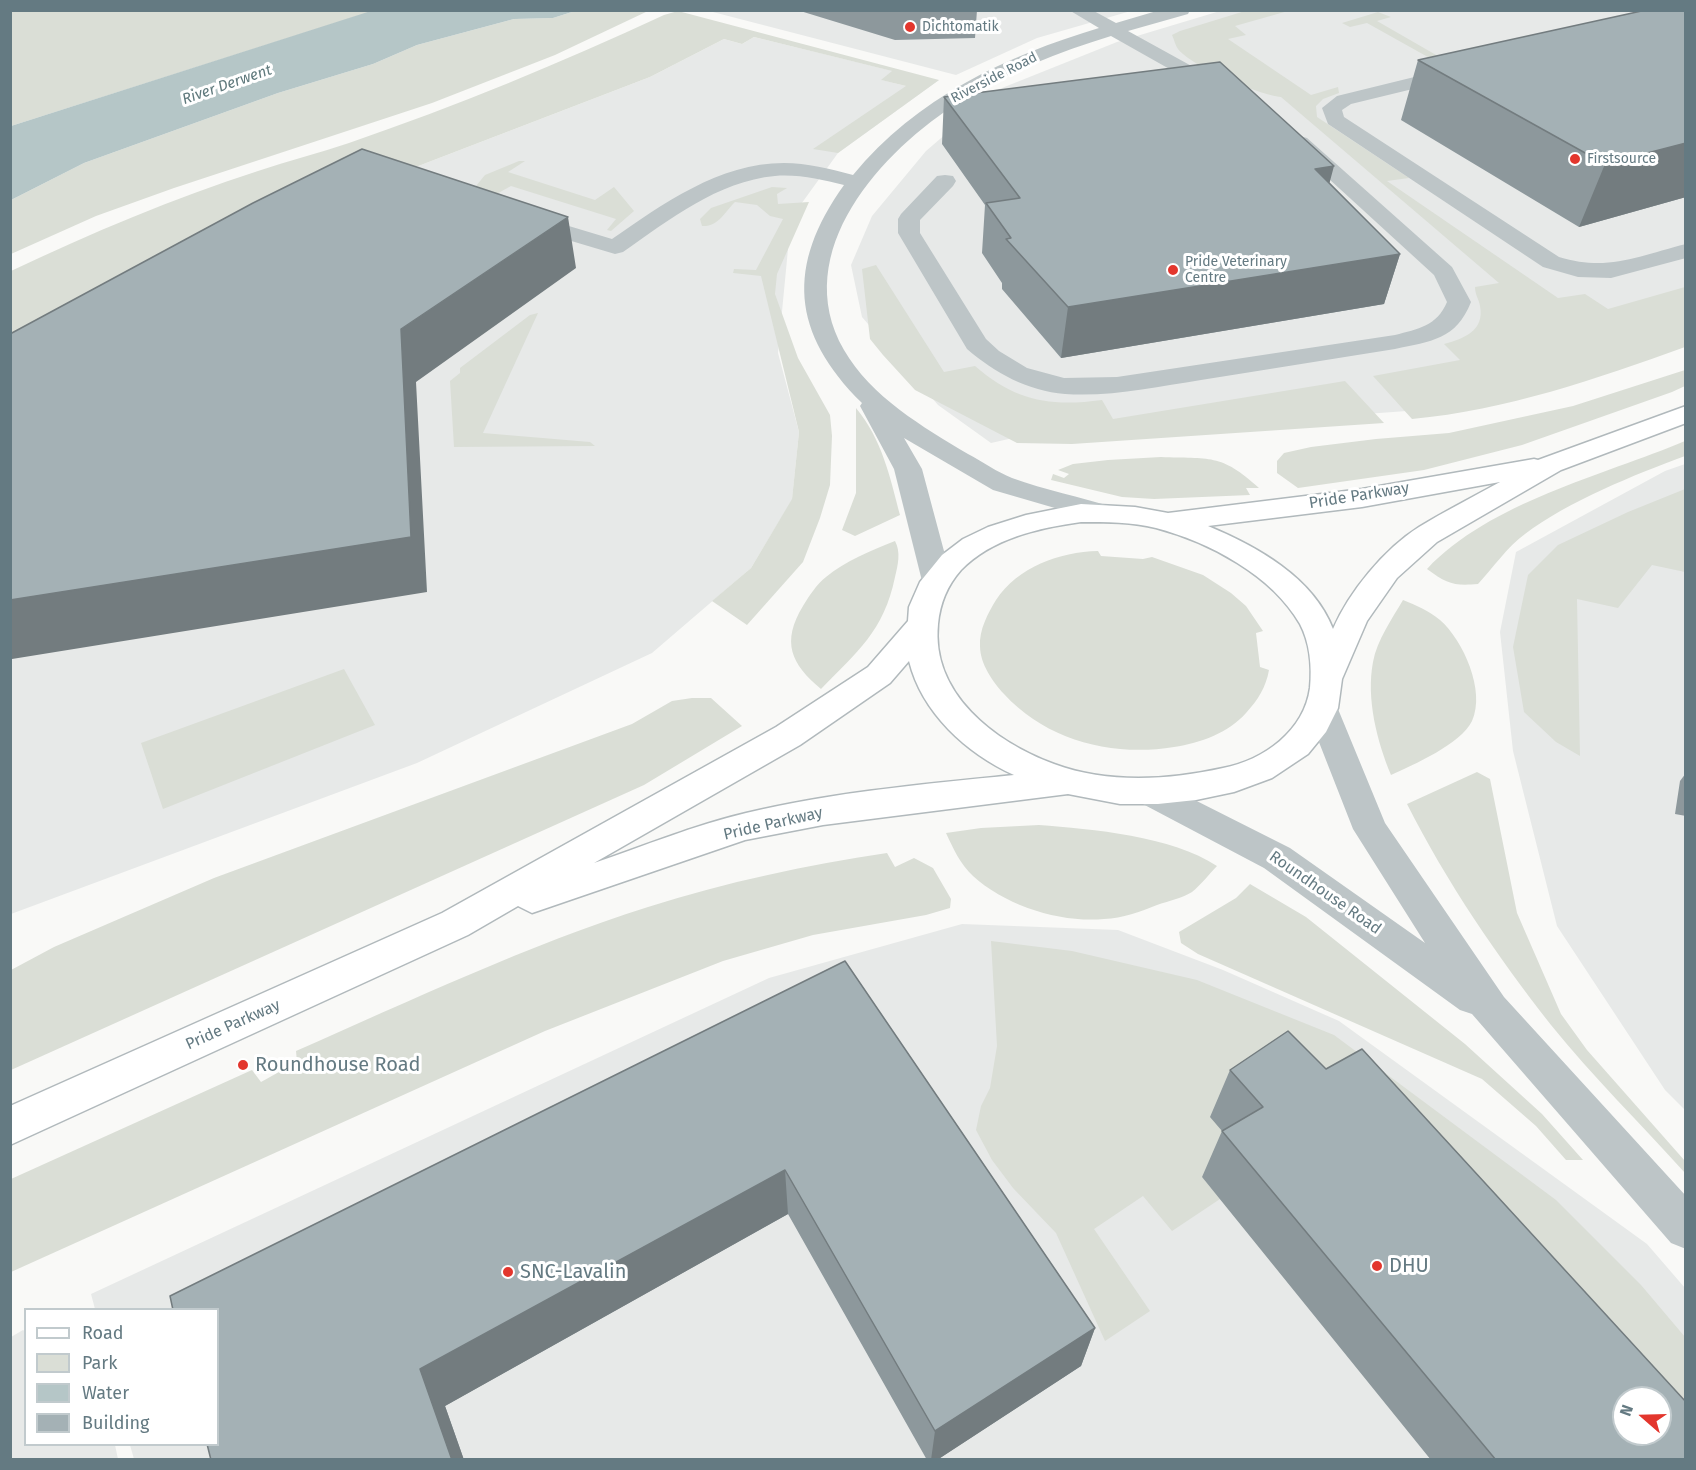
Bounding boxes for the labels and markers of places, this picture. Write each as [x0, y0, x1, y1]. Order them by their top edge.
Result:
place label: Dichtomatik [922, 19, 999, 35]
marker: Dichtomatik [903, 20, 917, 34]
place label: Firstsource [1587, 151, 1656, 167]
marker: Firstsource [1568, 152, 1582, 166]
place label: Pride Veterinary Centre [1185, 254, 1287, 286]
marker: Pride Veterinary Centre [1166, 263, 1180, 277]
place label: Roundhouse Road [255, 1053, 420, 1077]
marker: Roundhouse Road [236, 1058, 250, 1072]
place label: DHU [1389, 1254, 1429, 1278]
marker: DHU [1370, 1259, 1384, 1273]
place label: SNC-Lavalin [520, 1260, 626, 1284]
marker: SNC-Lavalin [501, 1265, 515, 1279]

